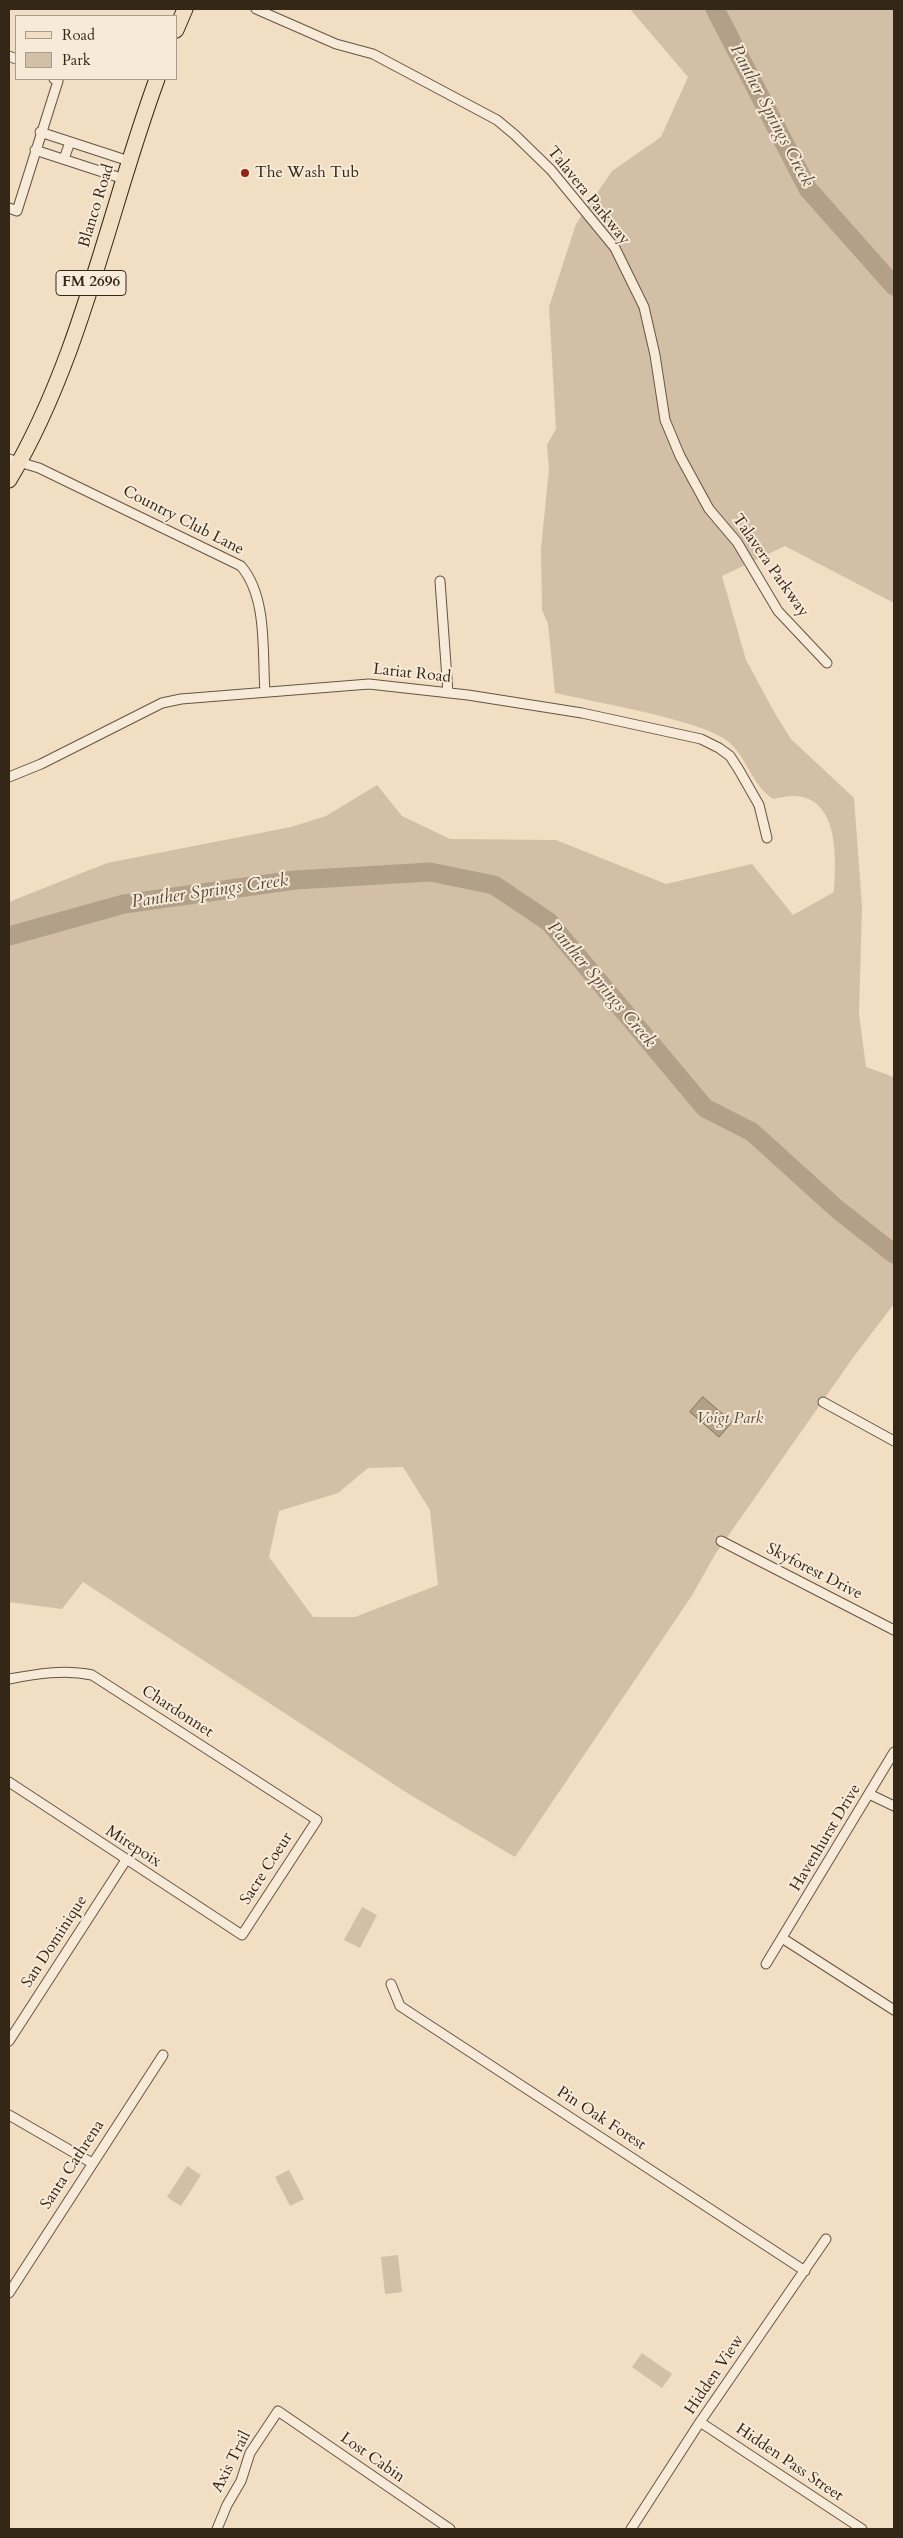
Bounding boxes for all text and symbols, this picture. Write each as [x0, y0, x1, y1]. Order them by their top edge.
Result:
legend [15, 15, 178, 80]
text: Road [62, 25, 95, 45]
water label: Panther Springs Creek [724, 41, 818, 191]
text: Park [62, 50, 91, 70]
street label: Talavera Parkway [542, 143, 634, 249]
street label: Blanco Road [75, 162, 119, 250]
place label: The Wash Tub [255, 163, 359, 183]
marker: The Wash Tub [239, 167, 251, 179]
road number: FM 2696 [56, 270, 126, 296]
street label: Country Club Lane [119, 482, 247, 560]
street label: Talavera Parkway [727, 511, 813, 621]
street label: Lariat Road [372, 660, 452, 688]
water label: Panther Springs Creek [130, 870, 290, 914]
water label: Panther Springs Creek [542, 918, 660, 1052]
park label: Voigt Park [697, 1409, 763, 1429]
street label: Skyforest Drive [763, 1540, 865, 1604]
street label: Chardonnet [138, 1682, 216, 1742]
street label: Havenhurst Drive [786, 1781, 866, 1895]
street label: Mirepoix [102, 1822, 164, 1872]
street label: Sacre Coeur [237, 1829, 297, 1909]
street label: San Dominique [18, 1892, 92, 1992]
street label: Pin Oak Forest [553, 2083, 649, 2155]
street label: Santa Cathrena [37, 2117, 109, 2213]
street label: Hidden View [681, 2332, 749, 2418]
street label: Hidden Pass Street [732, 2420, 846, 2506]
street label: Axis Trail [208, 2428, 256, 2496]
street label: Lost Cabin [336, 2429, 408, 2487]

